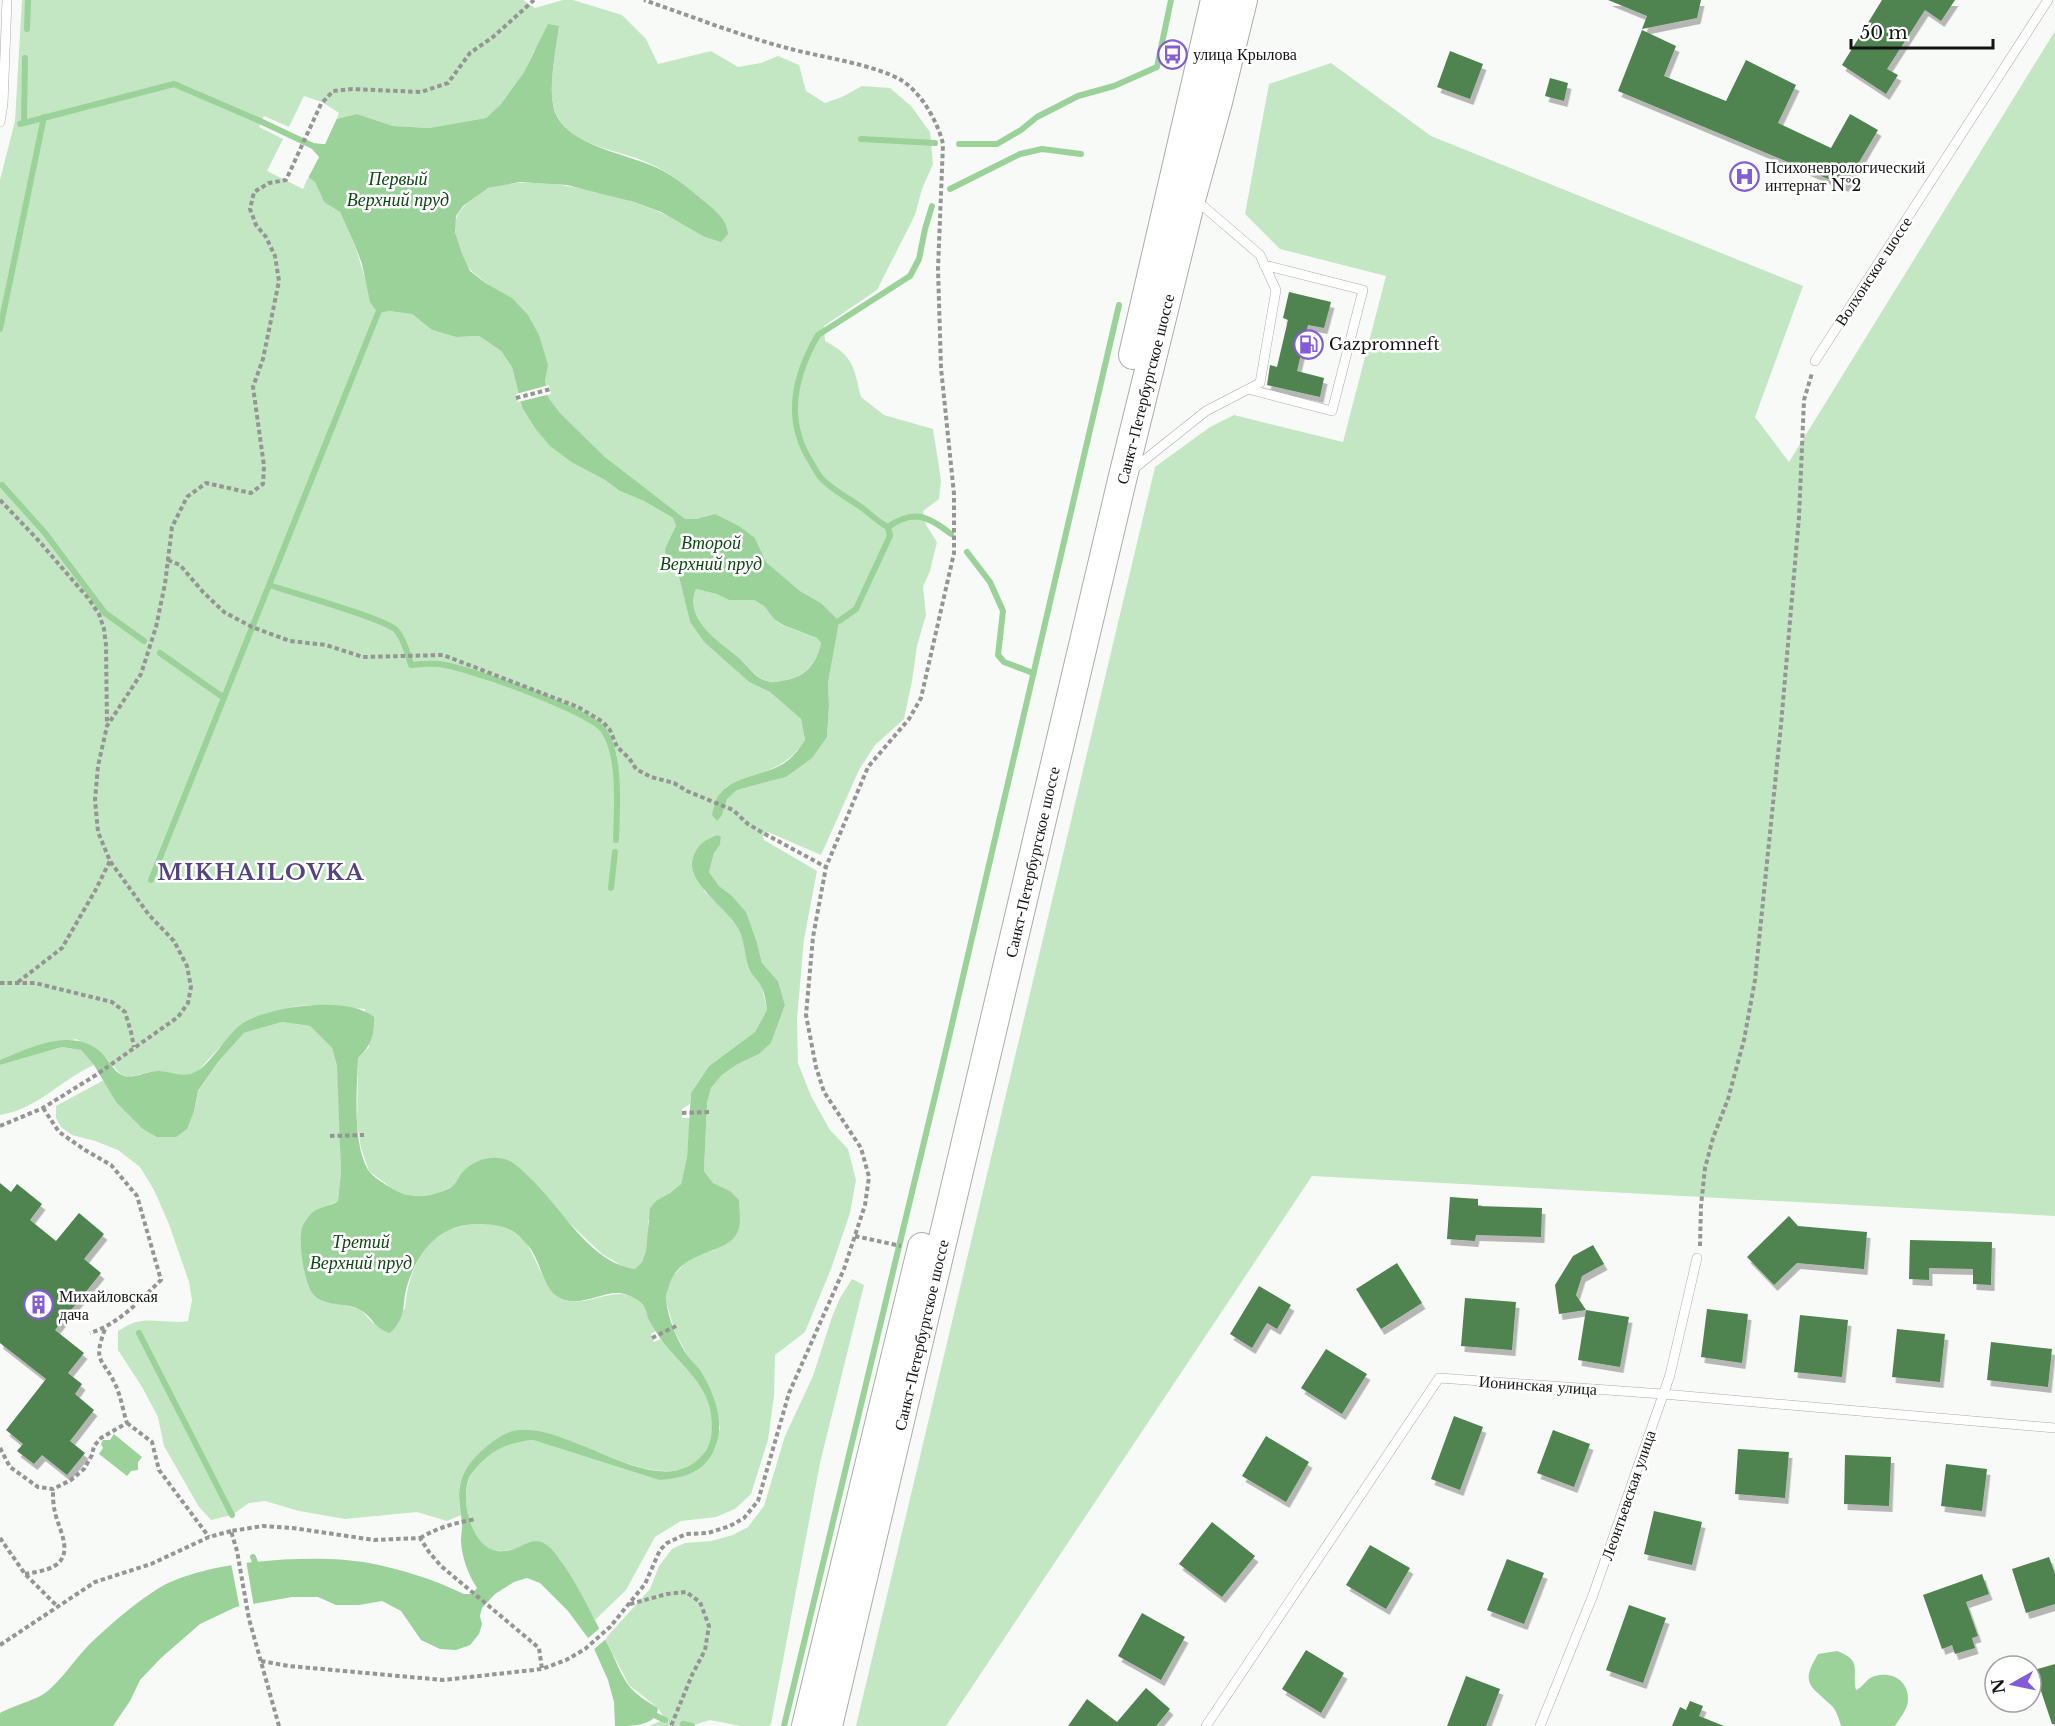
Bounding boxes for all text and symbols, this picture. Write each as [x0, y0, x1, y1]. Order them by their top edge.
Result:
scale bar [1851, 12, 1994, 50]
text: 50 m [1860, 22, 1908, 44]
bus stop icon: улица Крылова [1156, 38, 1188, 70]
place label: улица Крылова [1193, 44, 1297, 64]
place label: Психоневрологический интернат №2 [1765, 157, 1926, 195]
hospital icon: Психоневрологический интернат №2 [1728, 160, 1760, 192]
water label: Первый Верхний пруд [347, 168, 449, 211]
street label: Волхонское шоссе [1830, 212, 1916, 330]
street label: Санкт-Петербургское шоссе [1112, 292, 1178, 486]
fuel station icon: Gazpromneft [1292, 328, 1324, 360]
place label: Gazpromneft [1329, 334, 1439, 354]
water label: Второй Верхний пруд [660, 532, 762, 575]
street label: Санкт-Петербургское шоссе [1000, 765, 1064, 959]
district label: MIKHAILOVKA [157, 859, 365, 886]
water label: Третий Верхний пруд [310, 1231, 412, 1274]
street label: Санкт-Петербургское шоссе [889, 1238, 953, 1432]
place label: Михайловская дача [59, 1286, 158, 1324]
building icon: Михайловская дача [22, 1289, 54, 1321]
street label: Ионинская улица [1478, 1371, 1598, 1399]
street label: Леонтьевская улица [1596, 1427, 1660, 1563]
north arrow [1983, 1654, 2043, 1714]
text: N [1987, 1677, 2009, 1695]

